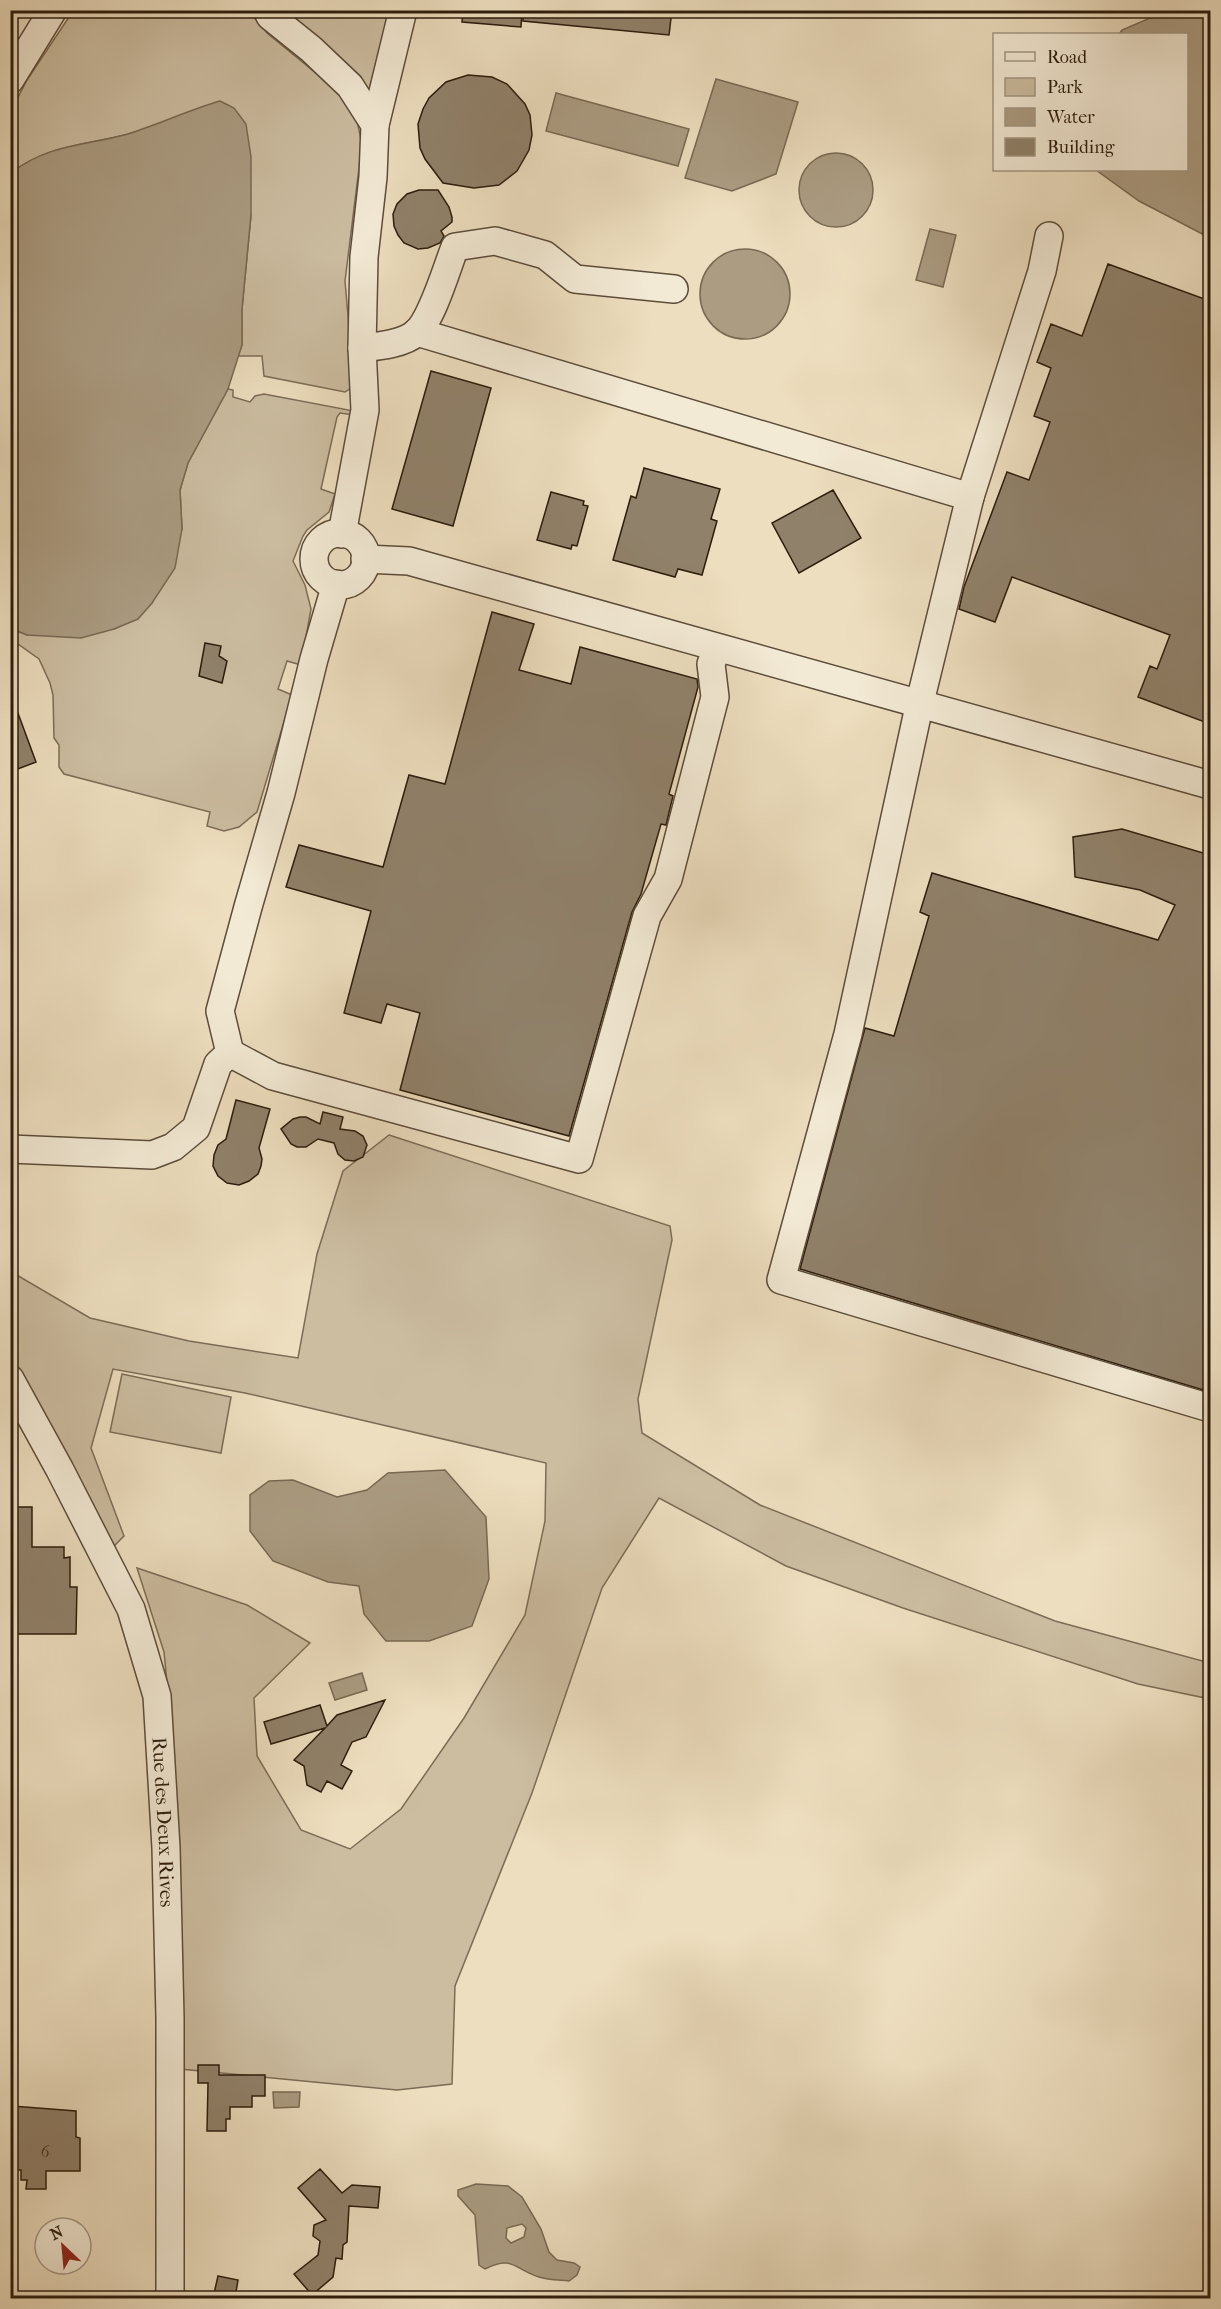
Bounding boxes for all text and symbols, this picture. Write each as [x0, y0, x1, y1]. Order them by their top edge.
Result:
legend [993, 33, 1188, 171]
text: Road [1047, 47, 1087, 68]
text: Park [1047, 77, 1084, 98]
text: Water [1046, 107, 1095, 128]
text: Building [1047, 137, 1115, 158]
street label: Rue des Deux Rives [148, 1736, 179, 1907]
house number: 6 [41, 2142, 50, 2161]
north arrow [33, 2216, 93, 2276]
text: N [47, 2221, 67, 2244]

